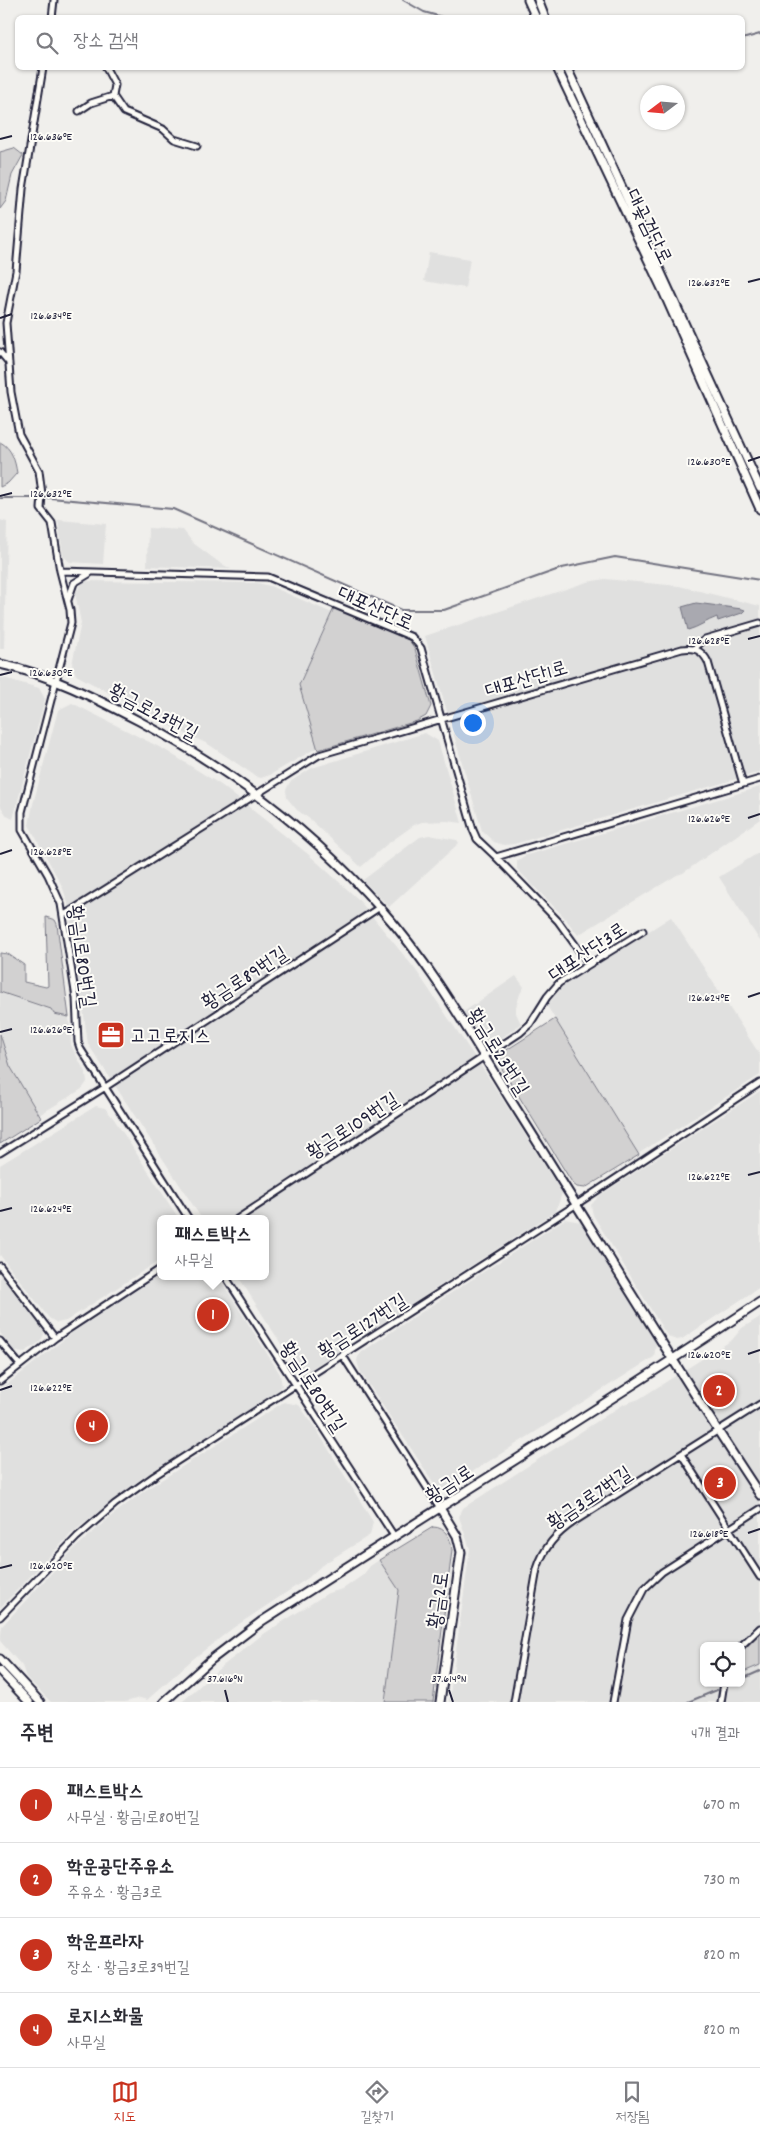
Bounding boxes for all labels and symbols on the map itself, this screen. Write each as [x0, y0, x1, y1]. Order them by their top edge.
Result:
north arrow [640, 85, 685, 130]
text: 126.636°E [30, 129, 73, 146]
street label: 대곶검단로 [617, 185, 678, 270]
text: 126.632°E [688, 275, 730, 292]
text: 126.634°E [30, 308, 72, 325]
text: 126.630°E [688, 454, 731, 471]
text: 126.632°E [30, 486, 72, 503]
street label: 대포산단로 [332, 581, 417, 639]
text: 126.628°E [689, 633, 730, 650]
street label: 대포산단1로 [482, 655, 572, 707]
text: 126.630°E [30, 665, 73, 682]
street label: 황금로23번길 [103, 678, 202, 749]
your location [460, 710, 486, 736]
text: 126.626°E [688, 811, 731, 828]
text: 126.628°E [31, 844, 72, 861]
street label: 황금1로80번길 [59, 903, 101, 1010]
street label: 대포산단3로 [544, 917, 634, 990]
street label: 황금로89번길 [197, 941, 294, 1018]
text: 126.624°E [688, 990, 730, 1007]
street label: 황금로23번길 [459, 1004, 534, 1102]
office icon: 고고로지스 [96, 1020, 126, 1050]
text: 126.626°E [30, 1022, 73, 1039]
place label: 고고로지스 [130, 1024, 210, 1052]
street label: 황금로109번길 [302, 1087, 405, 1168]
text: 126.622°E [688, 1169, 730, 1186]
text: 126.624°E [30, 1201, 72, 1218]
street label: 황금로127번길 [314, 1288, 414, 1367]
pin: 1 [197, 1296, 229, 1334]
street label: 황금1로80번길 [271, 1336, 351, 1439]
text: 126.620°E [688, 1347, 731, 1364]
pin: 2 [703, 1372, 735, 1410]
text: 126.622°E [30, 1380, 72, 1397]
pin: 4 [76, 1407, 108, 1445]
street label: 황금1로 [421, 1459, 480, 1512]
street label: 황금3로7번길 [543, 1461, 639, 1538]
pin: 3 [704, 1464, 736, 1502]
text: 126.618°E [690, 1526, 729, 1543]
text: 126.620°E [30, 1558, 73, 1575]
street label: 황금2로 [422, 1570, 458, 1631]
text: 37.616°N [207, 1671, 243, 1688]
text: 37.614°N [431, 1671, 467, 1688]

